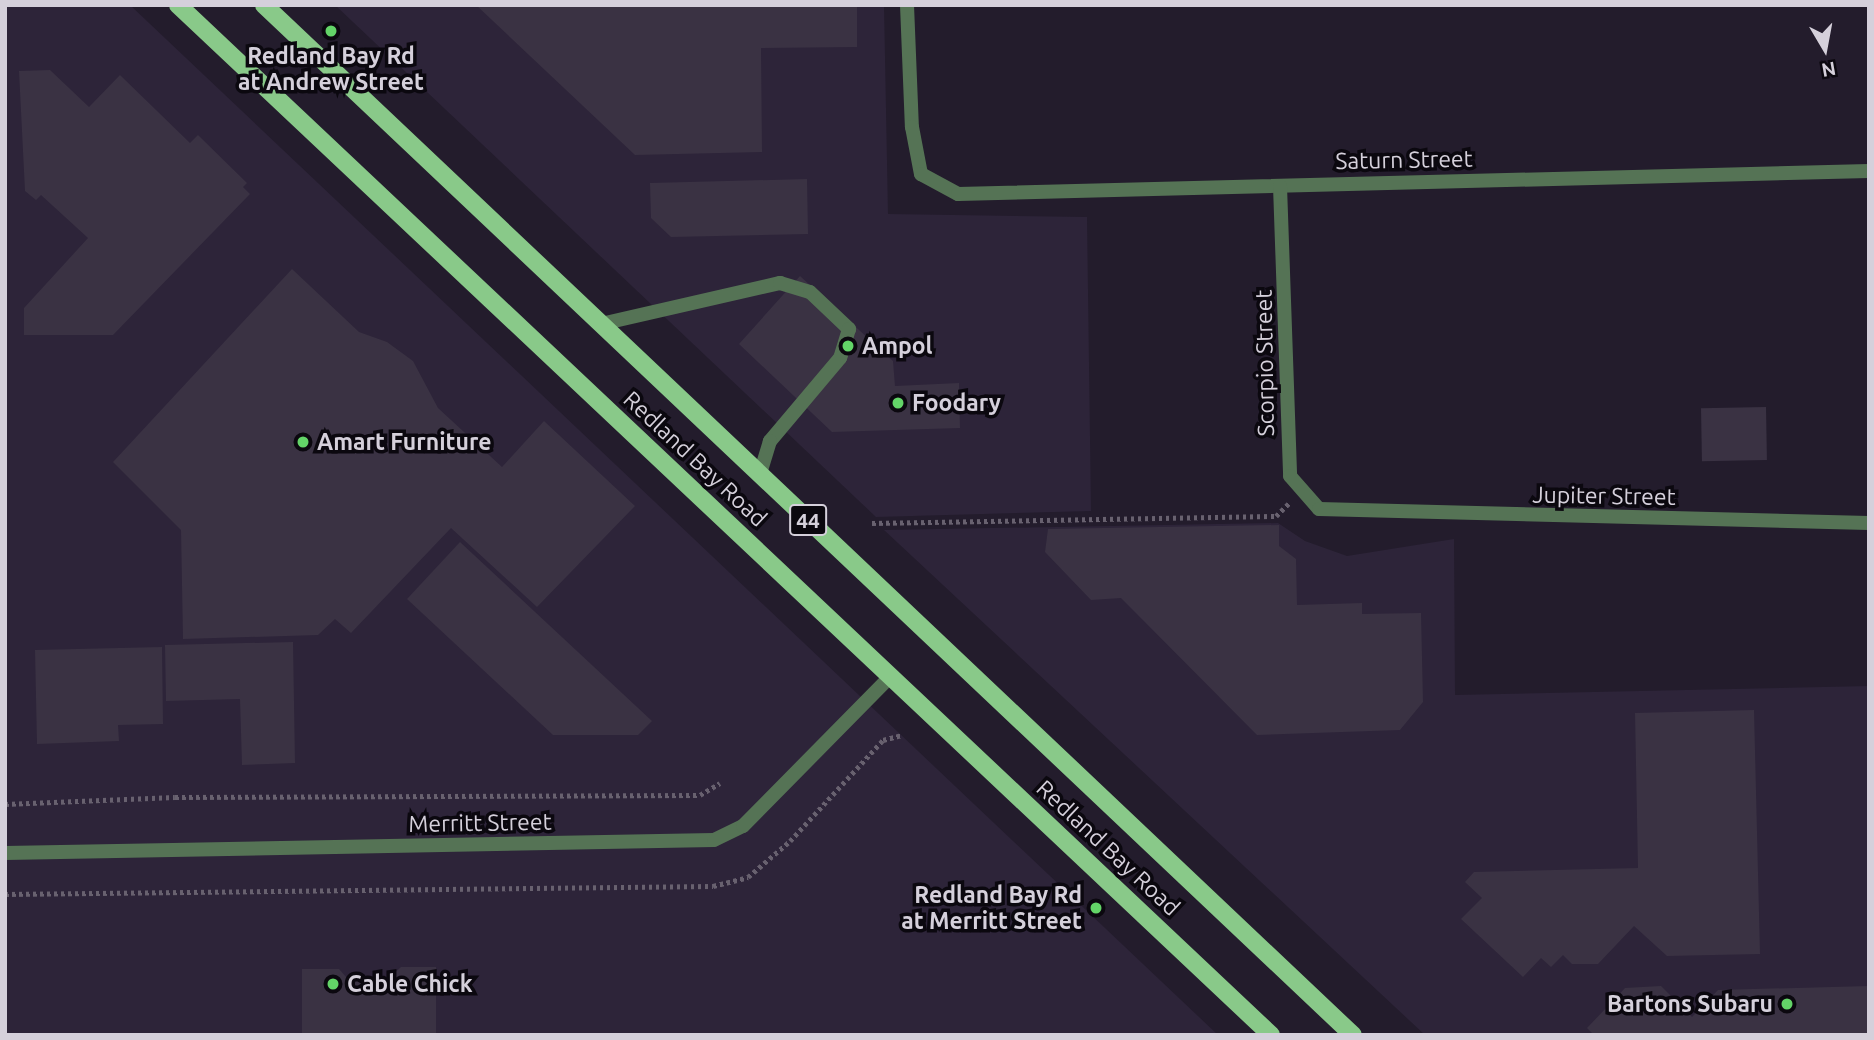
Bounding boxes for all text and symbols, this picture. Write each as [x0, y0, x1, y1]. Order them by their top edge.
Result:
north arrow [1790, 14, 1860, 84]
marker: Redland Bay Rd at Andrew Street [323, 23, 339, 39]
place label: Redland Bay Rd at Andrew Street [238, 42, 424, 96]
text: N [1820, 58, 1838, 82]
street label: Saturn Street [1335, 145, 1473, 175]
street label: Scorpio Street [1250, 289, 1280, 437]
place label: Ampol [862, 332, 933, 360]
marker: Ampol [840, 338, 856, 354]
street label: Redland Bay Road [618, 385, 772, 533]
place label: Foodary [912, 389, 1001, 417]
marker: Foodary [890, 395, 906, 411]
place label: Amart Furniture [317, 428, 491, 456]
marker: Amart Furniture [295, 434, 311, 450]
street label: Jupiter Street [1532, 481, 1676, 511]
road number: 44 [789, 503, 827, 538]
street label: Redland Bay Road [1031, 774, 1185, 922]
street label: Merritt Street [408, 808, 552, 838]
place label: Redland Bay Rd at Merritt Street [901, 881, 1082, 935]
marker: Redland Bay Rd at Merritt Street [1088, 900, 1104, 916]
place label: Cable Chick [347, 970, 473, 998]
marker: Cable Chick [325, 976, 341, 992]
place label: Bartons Subaru [1607, 990, 1773, 1018]
marker: Bartons Subaru [1779, 996, 1795, 1012]

